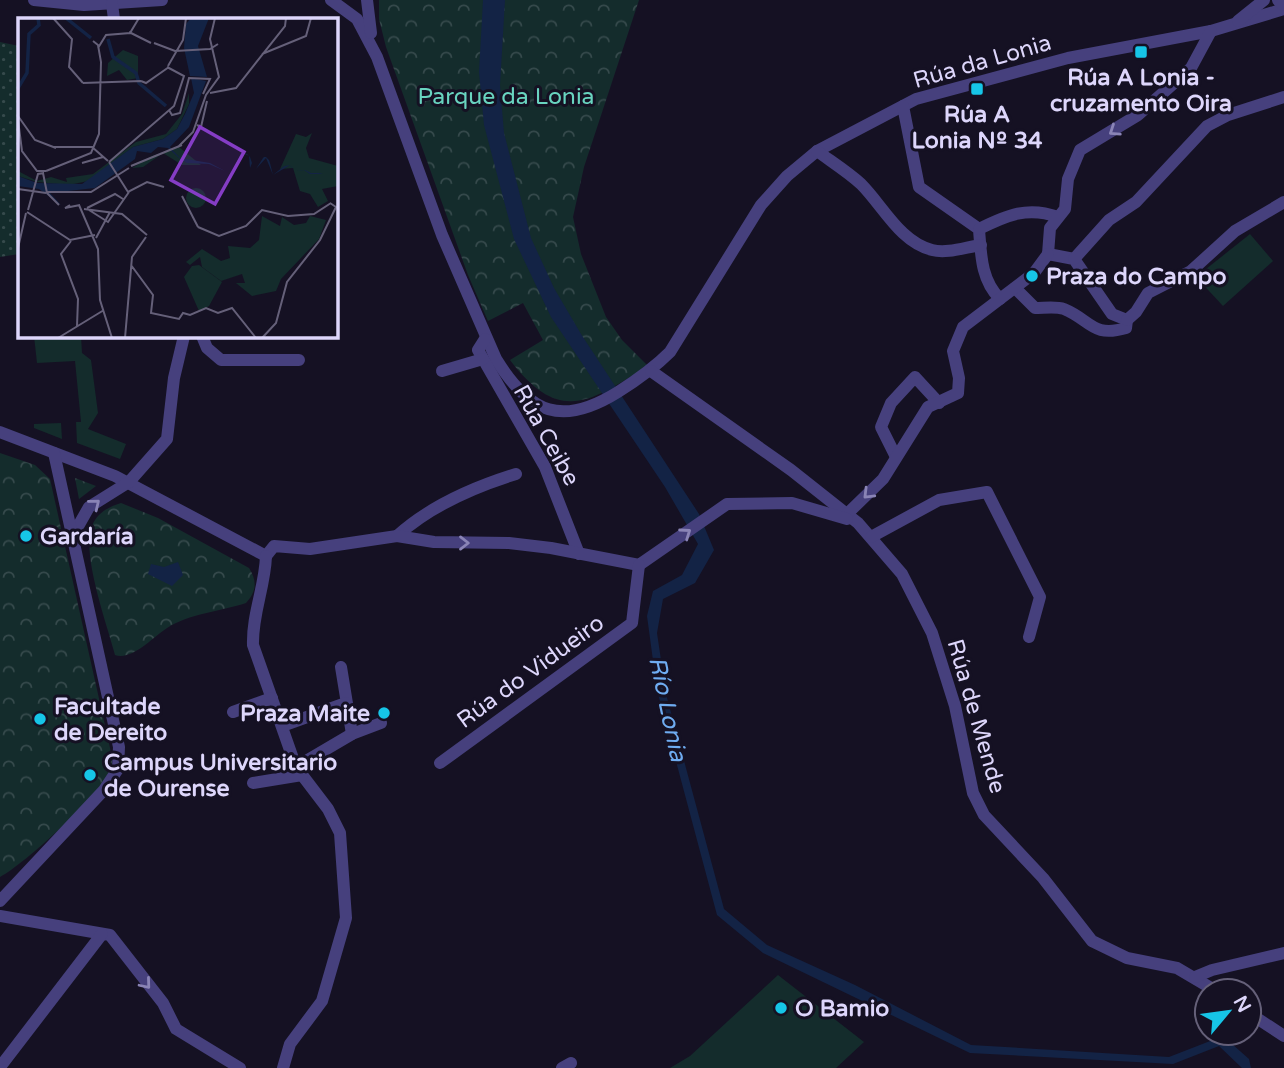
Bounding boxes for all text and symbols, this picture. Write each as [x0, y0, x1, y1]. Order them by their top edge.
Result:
inset map [18, 18, 338, 338]
street label: Rúa da Lonia [910, 29, 1055, 95]
marker: Rúa A Lonia - cruzamento Oira [1133, 44, 1149, 60]
place label: Rúa A Lonia - cruzamento Oira [1050, 64, 1232, 118]
marker: Rúa A Lonia Nº 34 [969, 81, 985, 97]
park label: Parque da Lonia [417, 83, 595, 111]
place label: Rúa A Lonia Nº 34 [911, 101, 1043, 155]
one-way arrow [1108, 123, 1121, 136]
place label: Praza do Campo [1046, 263, 1226, 291]
marker: Praza do Campo [1024, 268, 1040, 284]
street label: Rúa Ceibe [507, 380, 585, 491]
one-way arrow [863, 485, 876, 498]
one-way arrow [87, 500, 99, 513]
place label: Gardaría [40, 523, 134, 551]
marker: Gardaría [18, 528, 34, 544]
one-way arrow [678, 529, 691, 541]
one-way arrow [460, 535, 470, 551]
street label: Rúa do Vidueiro [452, 609, 610, 735]
street label: Rúa de Mende [941, 636, 1011, 797]
water label: Río Lonia [642, 654, 693, 765]
place label: Facultade de Dereito [54, 693, 167, 747]
place label: Praza Maite [240, 700, 370, 728]
marker: Praza Maite [376, 705, 392, 721]
marker: Facultade de Dereito [32, 711, 48, 727]
place label: Campus Universitario de Ourense [104, 749, 337, 803]
marker: Campus Universitario de Ourense [82, 767, 98, 783]
one-way arrow [138, 975, 150, 988]
north arrow [1193, 977, 1263, 1047]
text: N [1229, 992, 1255, 1016]
place label: O Bamio [795, 995, 889, 1023]
marker: O Bamio [773, 1000, 789, 1016]

